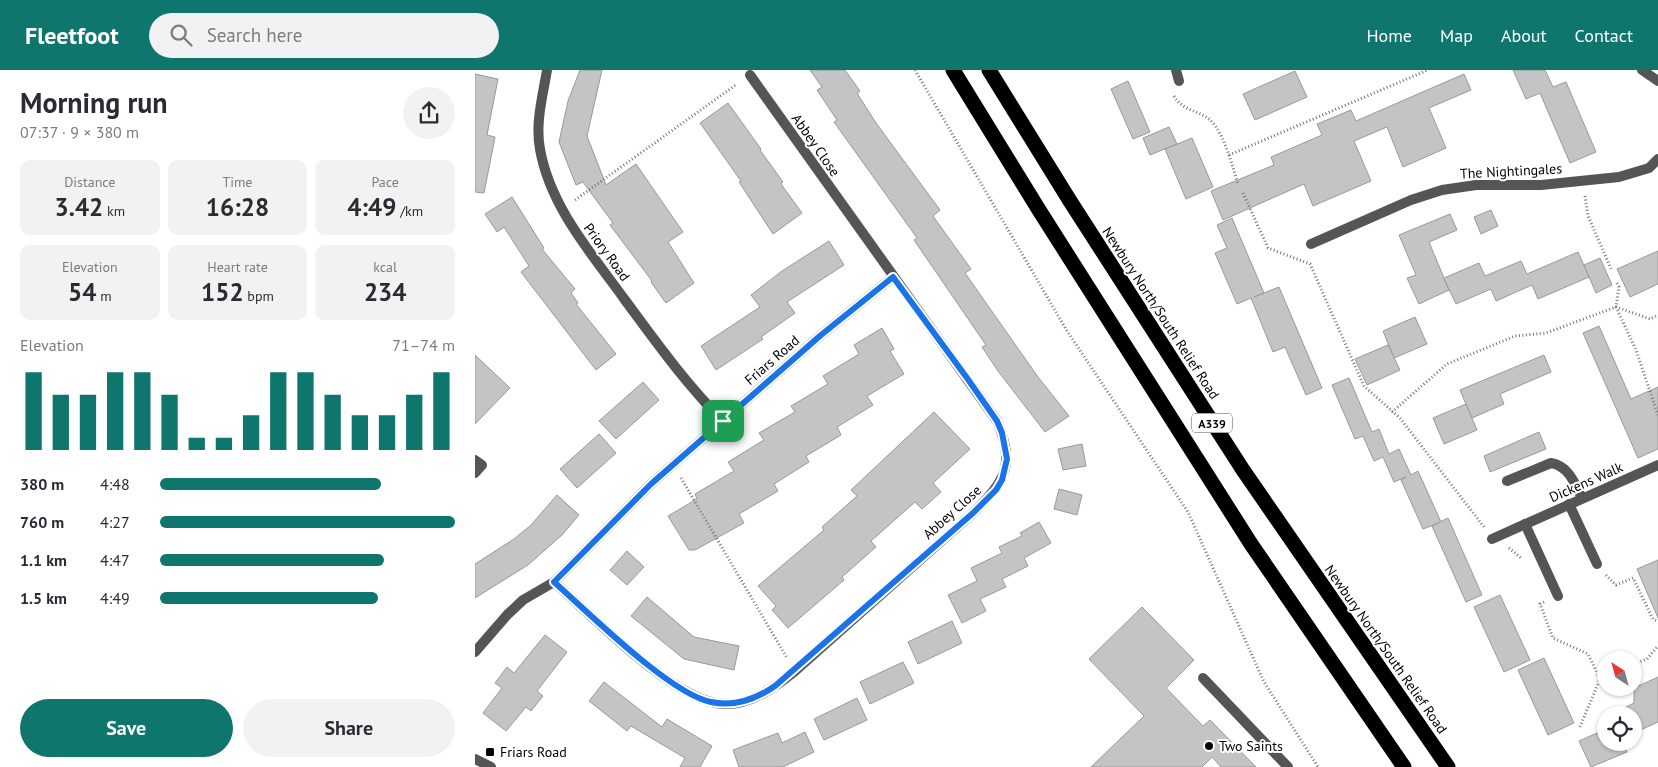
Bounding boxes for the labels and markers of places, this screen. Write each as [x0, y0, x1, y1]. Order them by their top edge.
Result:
pin [702, 400, 744, 442]
place label: Two Saints [1219, 737, 1283, 755]
marker: Two Saints [1203, 740, 1215, 752]
place label: Friars Road [500, 743, 567, 761]
marker: Friars Road [484, 746, 496, 758]

